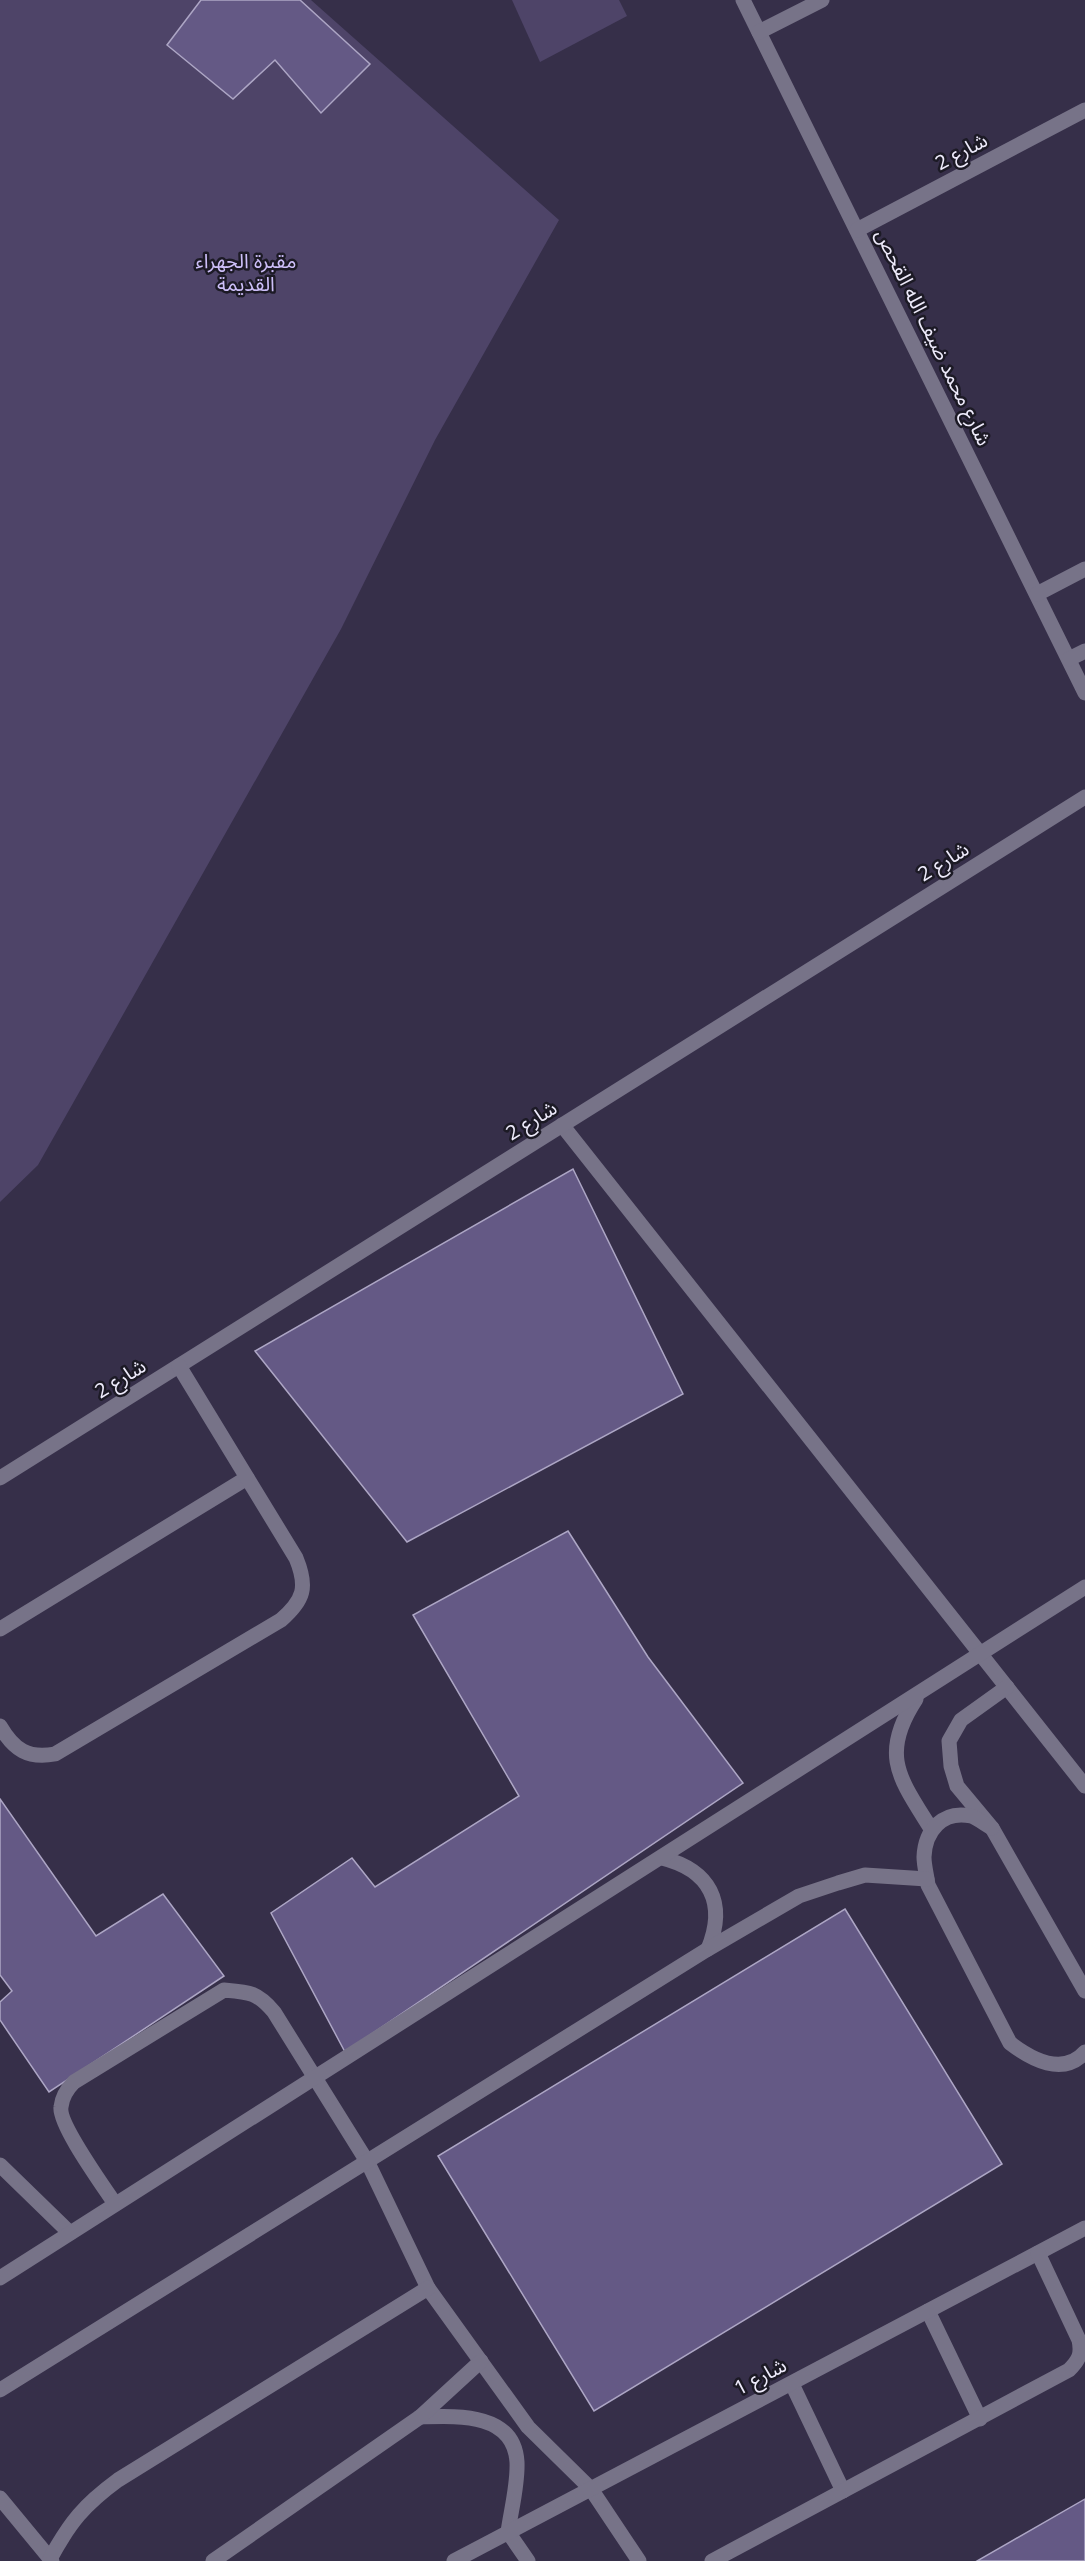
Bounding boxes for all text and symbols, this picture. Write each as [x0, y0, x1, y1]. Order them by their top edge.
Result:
street label: شارع 2 [930, 126, 993, 178]
street label: شارع محمد ضيف الله القحص [868, 224, 998, 451]
park label: مقبرة الجهراء القديمة [196, 247, 296, 297]
street label: شارع 2 [912, 835, 975, 889]
street label: شارع 2 [500, 1094, 563, 1148]
street label: شارع 2 [89, 1352, 152, 1406]
street label: شارع 1 [729, 2351, 792, 2403]

